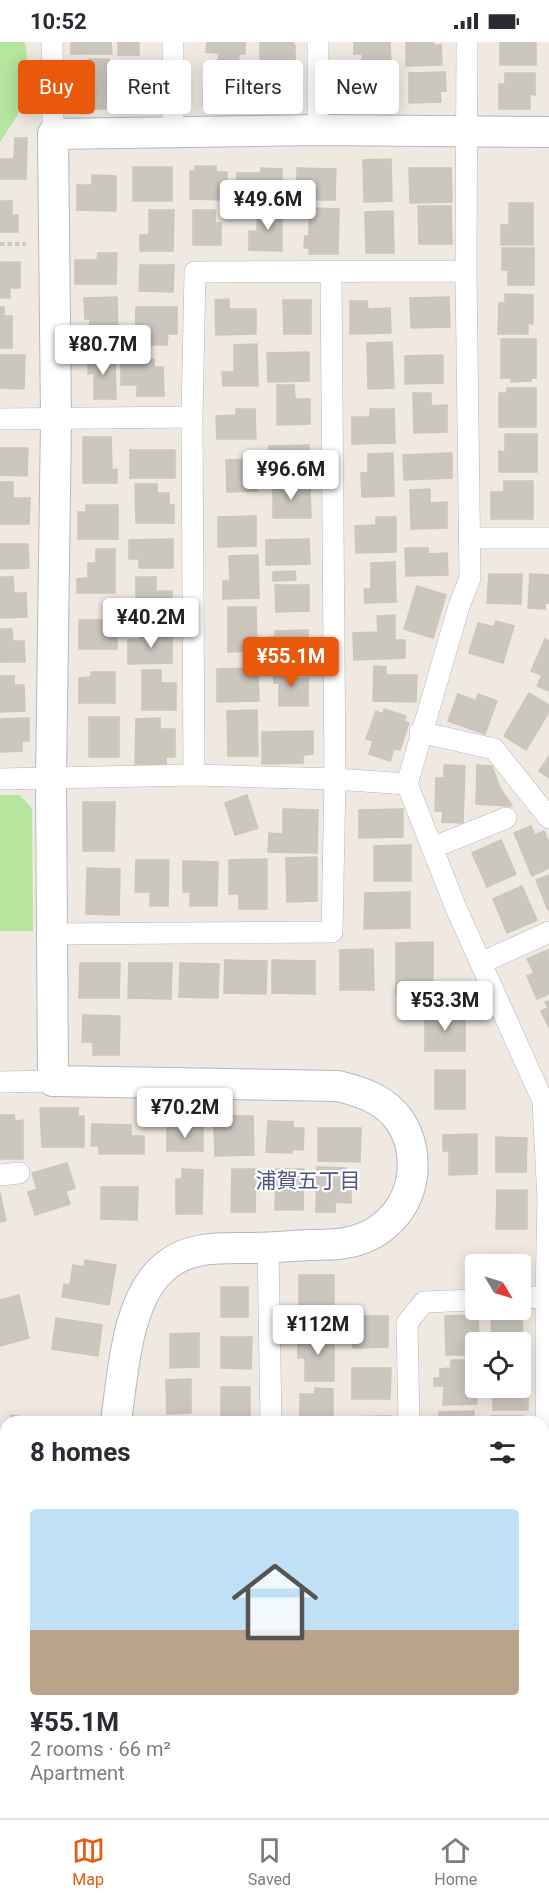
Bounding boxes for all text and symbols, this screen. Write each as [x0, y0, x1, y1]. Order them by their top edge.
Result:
text: 10:52 [30, 9, 87, 34]
chip: Buy [18, 60, 95, 114]
chip: Rent [107, 60, 191, 114]
chip: Filters [203, 60, 303, 114]
chip: New [315, 60, 399, 114]
pin: ¥49.6M [219, 180, 317, 231]
text: ¥49.6M [234, 187, 302, 211]
pin: ¥80.7M [54, 325, 152, 376]
text: ¥80.7M [69, 332, 137, 356]
pin: ¥96.6M [242, 450, 340, 501]
text: ¥96.6M [257, 457, 325, 481]
pin: ¥40.2M [102, 598, 200, 649]
text: ¥40.2M [117, 605, 185, 629]
pin: ¥55.1M [242, 637, 340, 688]
text: ¥55.1M [257, 644, 325, 668]
pin: ¥53.3M [396, 981, 494, 1032]
text: ¥53.3M [411, 988, 479, 1012]
pin: ¥70.2M [136, 1088, 234, 1139]
text: ¥70.2M [151, 1095, 219, 1119]
district label: 浦賀五丁目 [256, 1169, 361, 1193]
north arrow [465, 1254, 531, 1320]
map controls [465, 1254, 531, 1398]
pin: ¥112M [276, 1305, 360, 1356]
text: ¥112M [287, 1312, 349, 1336]
button: locate [465, 1332, 531, 1398]
icon: filters [486, 1436, 519, 1469]
text: 8 homes [30, 1437, 131, 1467]
icon: home [221, 1548, 329, 1656]
text: ¥55.1M [30, 1707, 119, 1737]
text: 2 rooms · 66 m² [30, 1737, 171, 1761]
text: Apartment [30, 1761, 125, 1785]
tab: Map [72, 1834, 105, 1889]
tab: Saved [248, 1834, 291, 1889]
tab: Home [434, 1834, 477, 1889]

